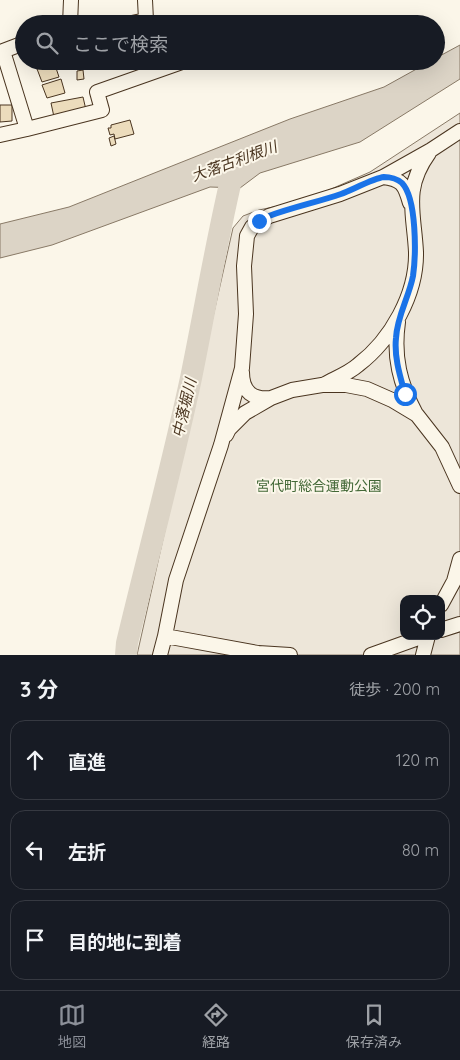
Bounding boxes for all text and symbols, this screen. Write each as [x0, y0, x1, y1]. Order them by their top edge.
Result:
search box [15, 15, 445, 70]
icon: search [33, 29, 61, 57]
text: ここで検索 [73, 32, 168, 56]
water label: 大落古利根川 [188, 136, 281, 185]
route end [248, 210, 271, 233]
water label: 中落堀川 [168, 375, 200, 439]
route start [394, 383, 417, 406]
park label: 宮代町総合運動公園 [256, 477, 382, 495]
map controls [400, 595, 445, 640]
button: locate [400, 595, 445, 640]
text: 3 分 [20, 676, 58, 702]
text: 徒歩 · 200 m [349, 679, 440, 699]
icon: ahead [21, 746, 49, 774]
text: 直進 [68, 750, 106, 774]
text: 120 m [396, 750, 439, 770]
icon: left [21, 836, 49, 864]
text: 左折 [68, 840, 106, 864]
text: 80 m [402, 840, 439, 860]
icon: arrive [21, 926, 49, 954]
text: 目的地に到着 [68, 930, 182, 954]
tab: 地図 [58, 1001, 86, 1051]
tab: 経路 [202, 1001, 230, 1051]
tab: 保存済み [346, 1001, 402, 1051]

